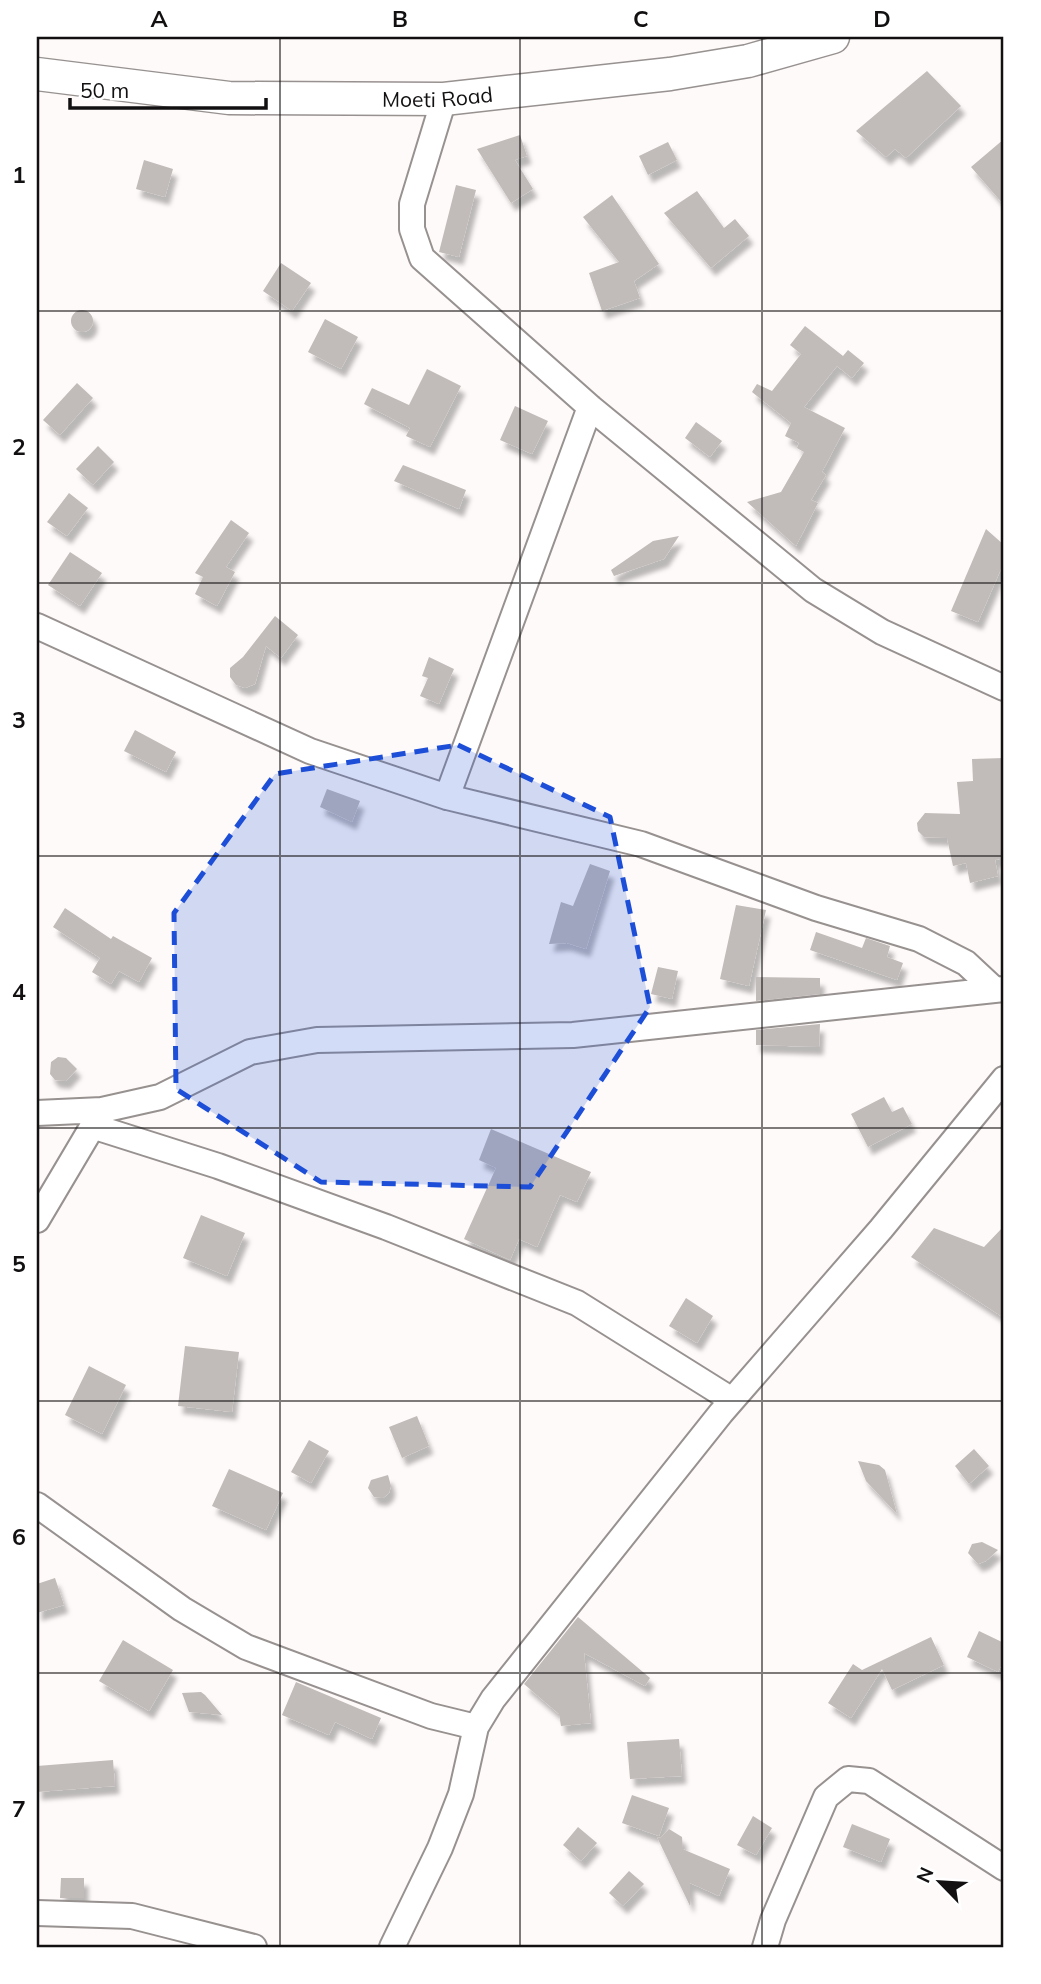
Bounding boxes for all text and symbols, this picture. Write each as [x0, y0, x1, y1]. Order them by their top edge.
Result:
text: A [150, 4, 168, 33]
text: B [392, 4, 408, 33]
text: C [633, 4, 649, 33]
text: D [873, 4, 891, 33]
scale bar [70, 66, 266, 110]
text: 50 m [80, 77, 129, 103]
street label: Moeti Road [382, 81, 494, 112]
text: 1 [12, 160, 26, 189]
text: 2 [12, 432, 26, 461]
text: 3 [12, 705, 26, 734]
text: 4 [12, 977, 26, 1006]
text: 5 [12, 1249, 26, 1278]
text: 6 [12, 1522, 26, 1551]
text: 7 [12, 1794, 26, 1823]
north arrow [904, 1848, 974, 1918]
text: N [911, 1863, 939, 1886]

